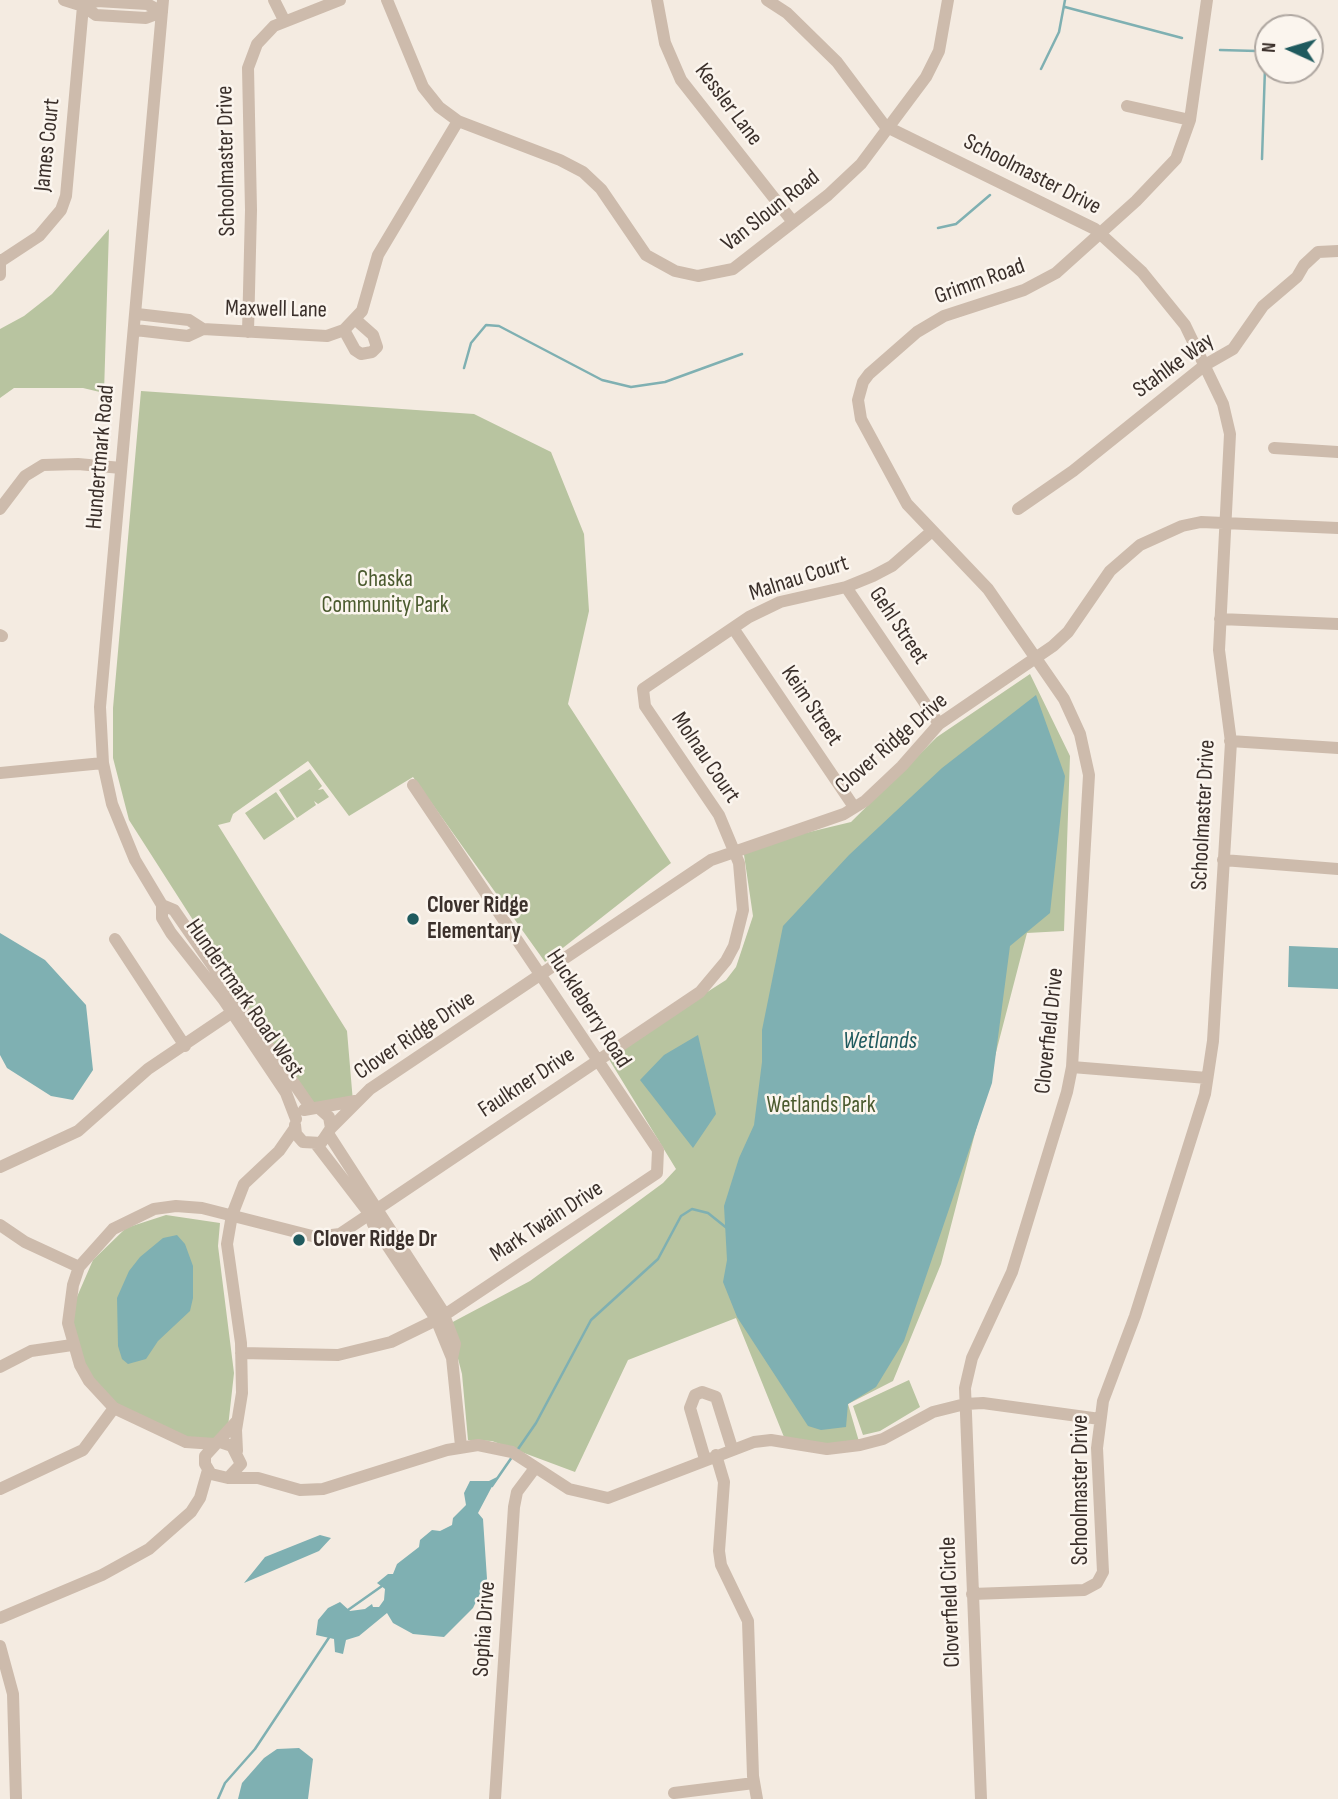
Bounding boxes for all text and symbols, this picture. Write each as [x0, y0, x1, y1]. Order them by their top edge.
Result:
north arrow [1254, 14, 1324, 84]
text: N [1258, 42, 1281, 54]
street label: Kessler Lane [688, 58, 768, 152]
street label: Schoolmaster Drive [212, 85, 242, 237]
street label: James Court [29, 97, 67, 193]
street label: Schoolmaster Drive [959, 129, 1105, 221]
street label: Van Sloun Road [716, 164, 826, 258]
street label: Grimm Road [931, 253, 1029, 311]
street label: Maxwell Lane [225, 295, 327, 325]
street label: Stahlke Way [1128, 328, 1220, 404]
street label: Hundertmark Road [81, 384, 121, 530]
street label: Malnau Court [746, 550, 852, 608]
park label: Chaska Community Park [321, 566, 449, 620]
street label: Gehl Street [862, 582, 934, 670]
street label: Keim Street [774, 661, 848, 751]
street label: Clover Ridge Drive [830, 688, 954, 800]
street label: Molnau Court [665, 707, 745, 809]
street label: Schoolmaster Drive [1186, 739, 1222, 891]
place label: Clover Ridge Elementary [427, 892, 529, 946]
marker: Clover Ridge Elementary [405, 911, 421, 927]
street label: Hundertmark Road West [179, 914, 309, 1084]
street label: Huckleberry Road [539, 945, 637, 1073]
street label: Cloverfield Drive [1030, 967, 1070, 1095]
street label: Clover Ridge Drive [349, 986, 481, 1086]
water label: Wetlands [843, 1028, 917, 1056]
street label: Faulkner Drive [474, 1042, 580, 1124]
park label: Wetlands Park [767, 1092, 875, 1120]
street label: Mark Twain Drive [485, 1175, 609, 1269]
place label: Clover Ridge Dr [313, 1226, 437, 1254]
marker: Clover Ridge Dr [291, 1232, 307, 1248]
street label: Schoolmaster Drive [1067, 1415, 1095, 1565]
street label: Cloverfield Circle [935, 1536, 967, 1668]
street label: Sophia Drive [468, 1580, 502, 1678]

